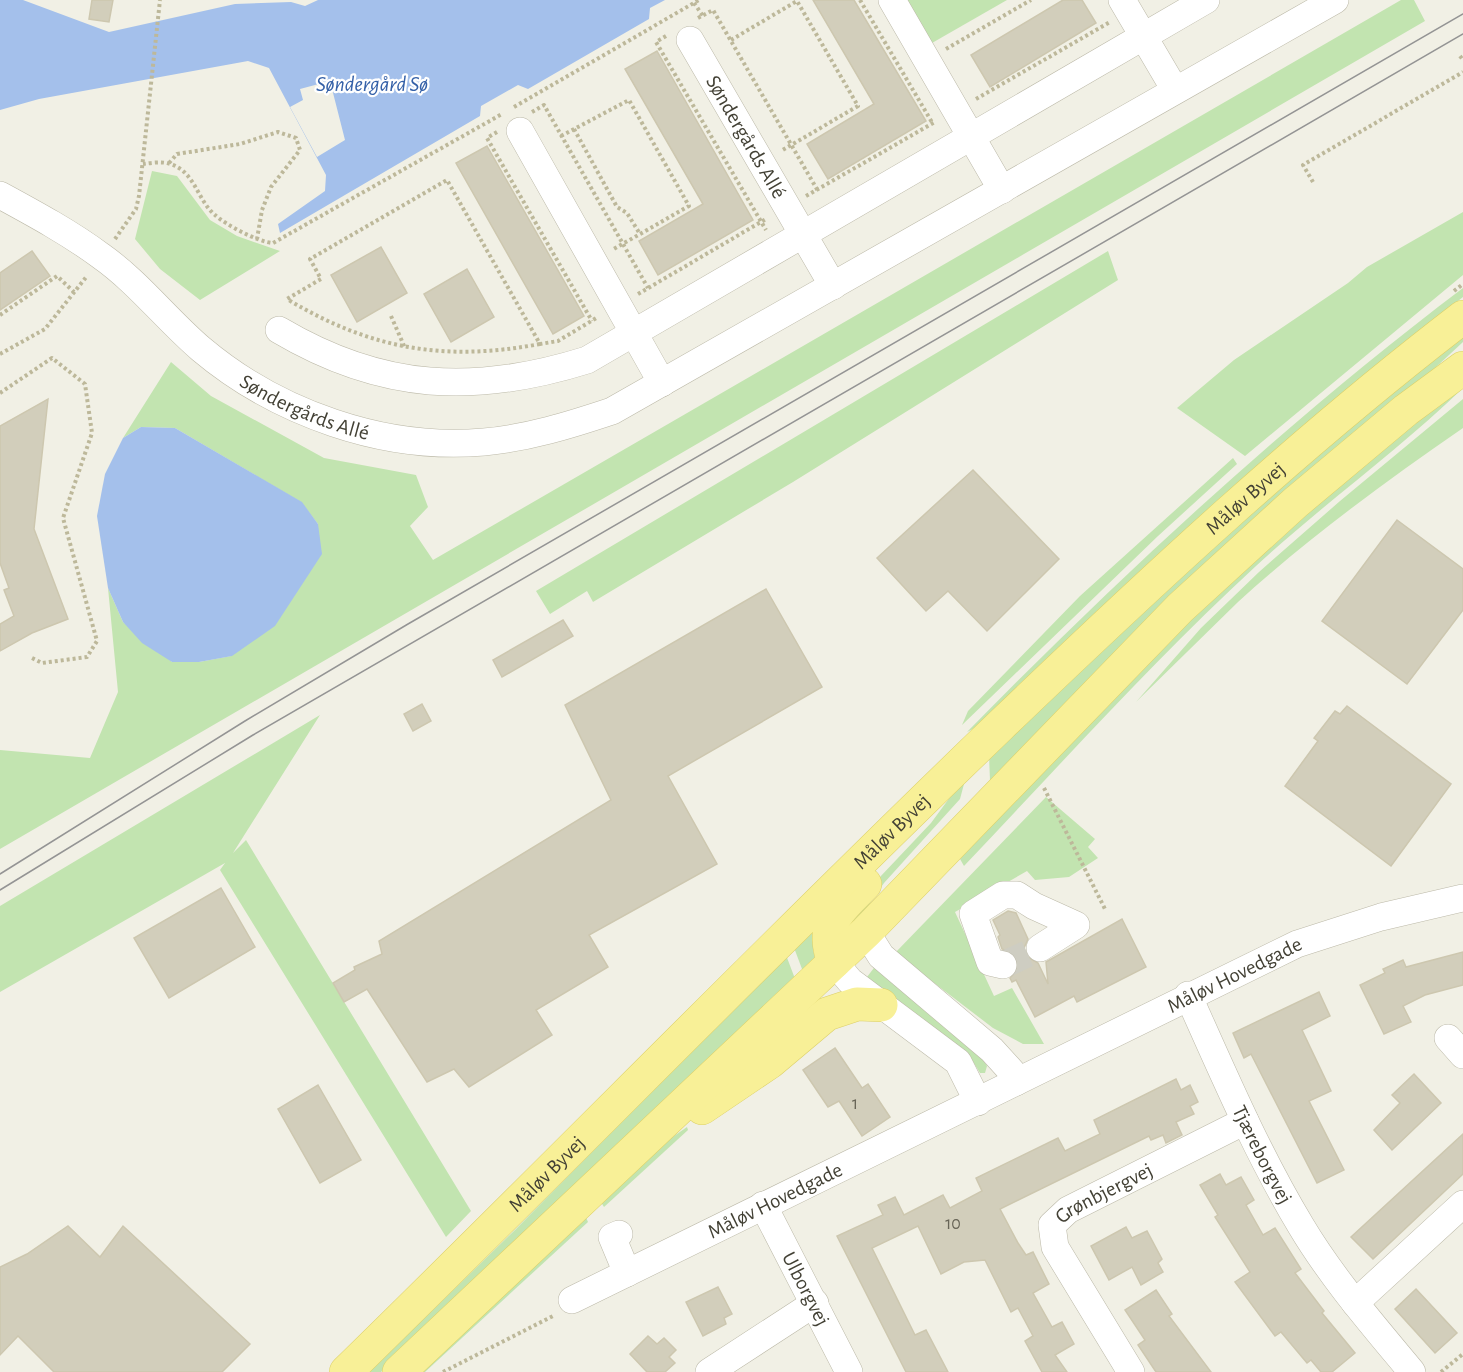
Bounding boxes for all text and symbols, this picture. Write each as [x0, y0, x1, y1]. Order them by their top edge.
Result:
street label: Søndergårds Allé [702, 72, 790, 202]
water label: Søndergård Sø [316, 73, 428, 95]
street label: Søndergårds Allé [236, 371, 371, 444]
street label: Måløv Byvej [1202, 458, 1289, 539]
street label: Måløv Byvej [849, 790, 934, 873]
street label: Måløv Hovedgade [1164, 933, 1305, 1017]
house number: 1 [852, 1095, 858, 1113]
street label: Tjæreborgvej [1228, 1102, 1296, 1208]
street label: Måløv Byvej [505, 1132, 589, 1216]
street label: Måløv Hovedgade [704, 1159, 846, 1243]
street label: Grønbjergvej [1051, 1159, 1156, 1228]
house number: 10 [945, 1215, 961, 1233]
street label: Ulborgvej [778, 1248, 833, 1329]

